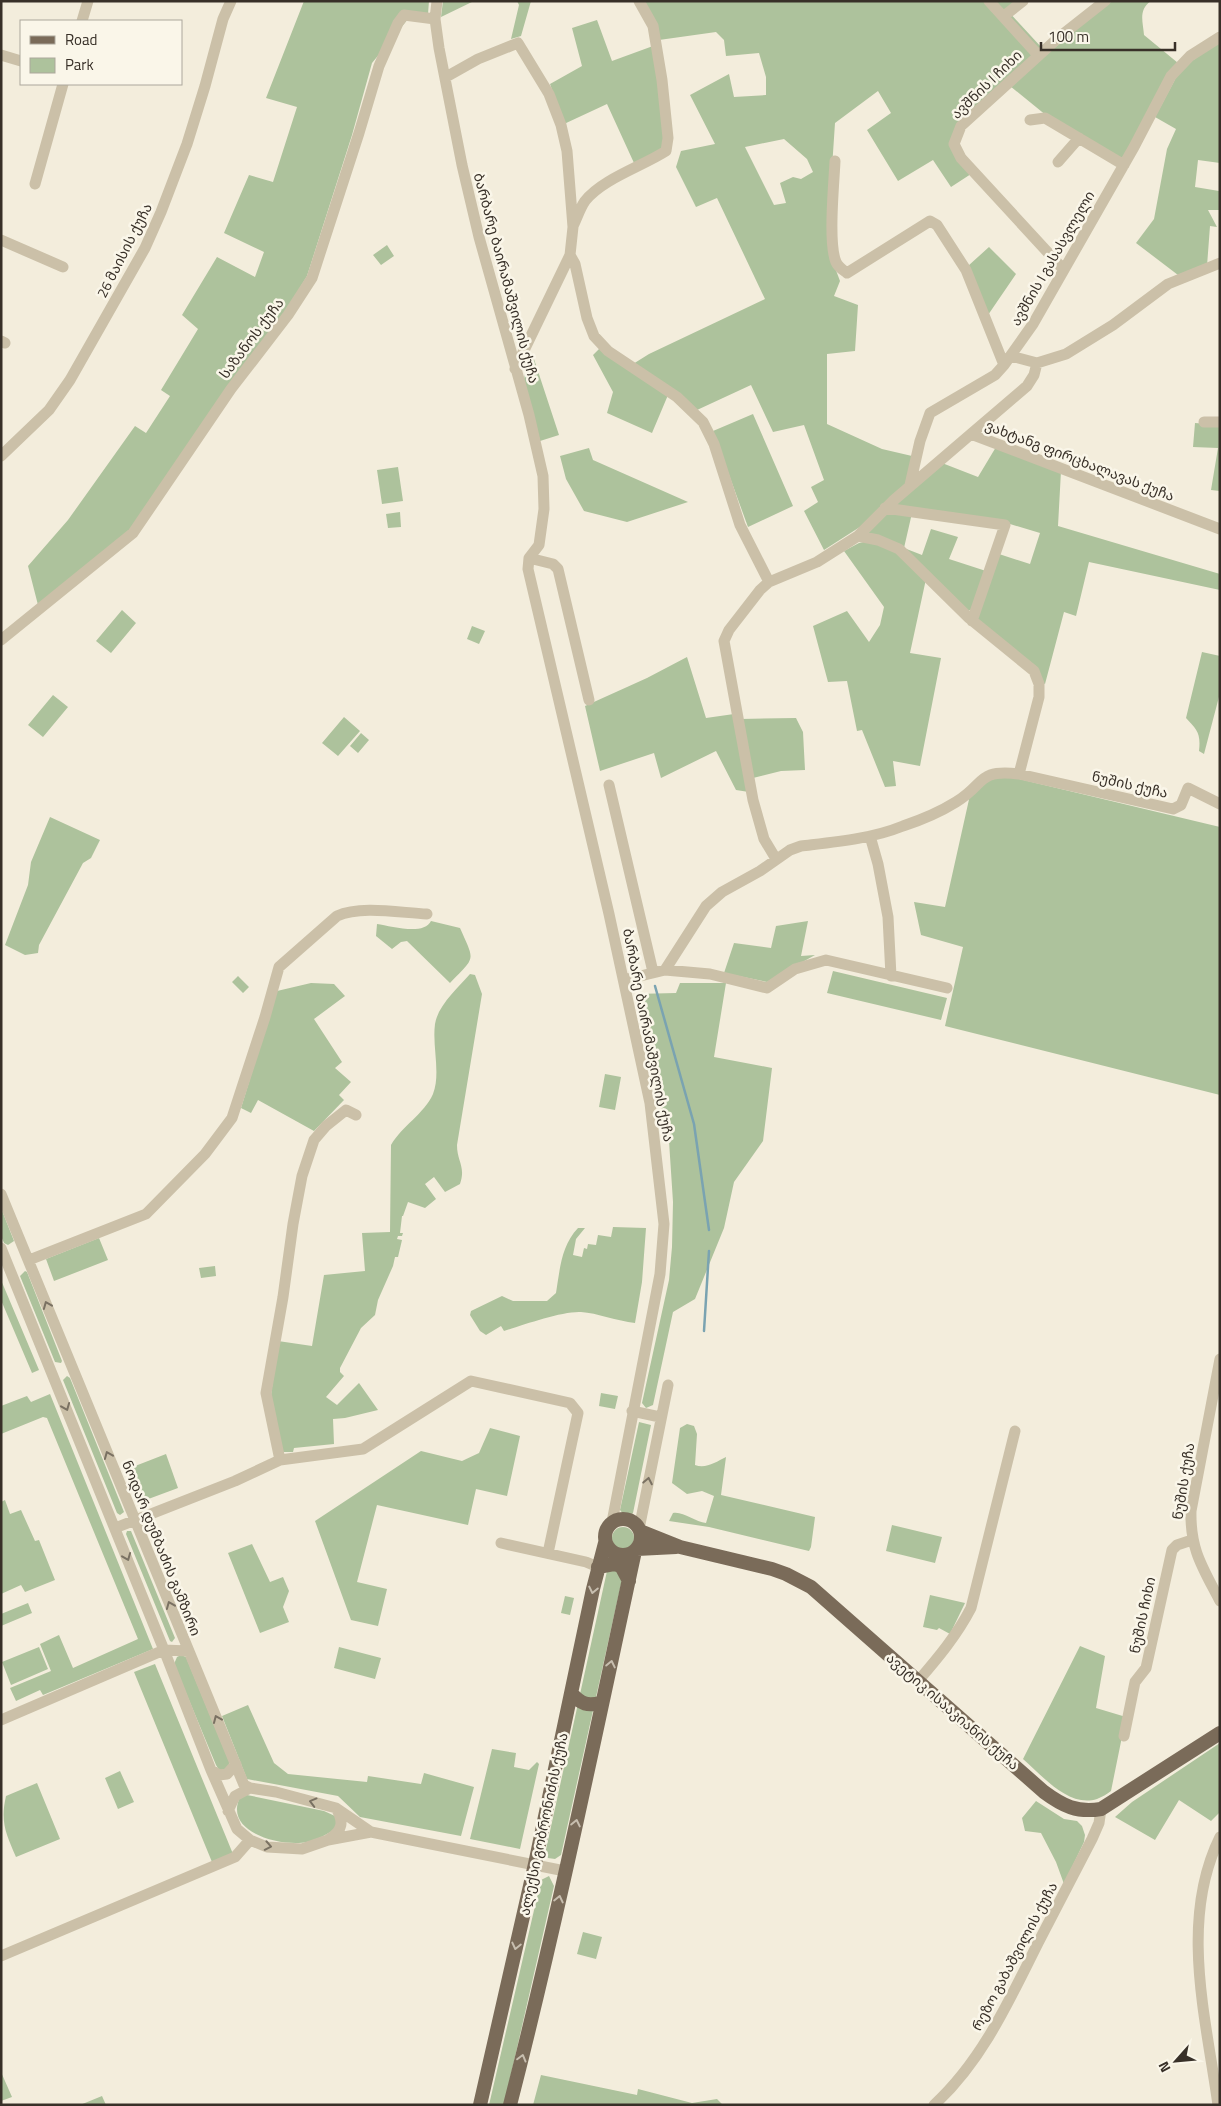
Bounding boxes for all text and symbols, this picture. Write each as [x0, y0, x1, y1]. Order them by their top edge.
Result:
legend [20, 20, 182, 85]
scale bar [1041, 20, 1175, 52]
text: 100 m [1048, 25, 1089, 48]
text: Road [65, 28, 97, 51]
street label: ავშნის I ჩიხი [946, 45, 1026, 123]
text: Park [65, 53, 94, 76]
street label: ბარბარე ბაირამაშვილის ქუჩა [469, 170, 545, 386]
street label: ავშნის I გასასვლელი [1005, 186, 1099, 330]
street label: 26 მაისის ქუჩა [91, 199, 157, 301]
street label: საზანოს ქუჩა [214, 293, 288, 383]
street label: ვახტანგ ფირცხალავას ქუჩა [982, 414, 1178, 506]
street label: ნუშის ქუჩა [1090, 765, 1170, 803]
street label: ბარბარე ბაირამაშვილის ქუჩა [618, 926, 680, 1144]
one-way arrow [42, 1301, 52, 1309]
one-way arrow [59, 1402, 70, 1411]
street label: ნუშის ქუჩა [1167, 1441, 1199, 1521]
one-way arrow [103, 1451, 114, 1460]
street label: ნოდარ დუმბაძის გამზირი [117, 1457, 207, 1639]
one-way arrow [642, 1476, 653, 1485]
one-way arrow [121, 1552, 131, 1561]
street label: ნუშის ჩიხი [1124, 1575, 1160, 1655]
one-way arrow [588, 1586, 599, 1595]
one-way arrow [165, 1601, 176, 1610]
street label: ავეტიკ ისააკიანის ქუჩა [882, 1647, 1024, 1775]
one-way arrow [605, 1660, 616, 1669]
one-way arrow [212, 1715, 223, 1724]
street label: ალექსი გობრონიძის ქუჩა [513, 1731, 573, 1917]
one-way arrow [308, 1797, 317, 1808]
one-way arrow [570, 1819, 581, 1827]
one-way arrow [264, 1840, 273, 1850]
street label: რეზო გაბაშვილის ქუჩა [966, 1878, 1062, 2034]
one-way arrow [553, 1895, 564, 1904]
one-way arrow [511, 1941, 522, 1950]
north arrow [1151, 2036, 1201, 2086]
one-way arrow [516, 2053, 527, 2062]
text: N [1152, 2058, 1176, 2076]

